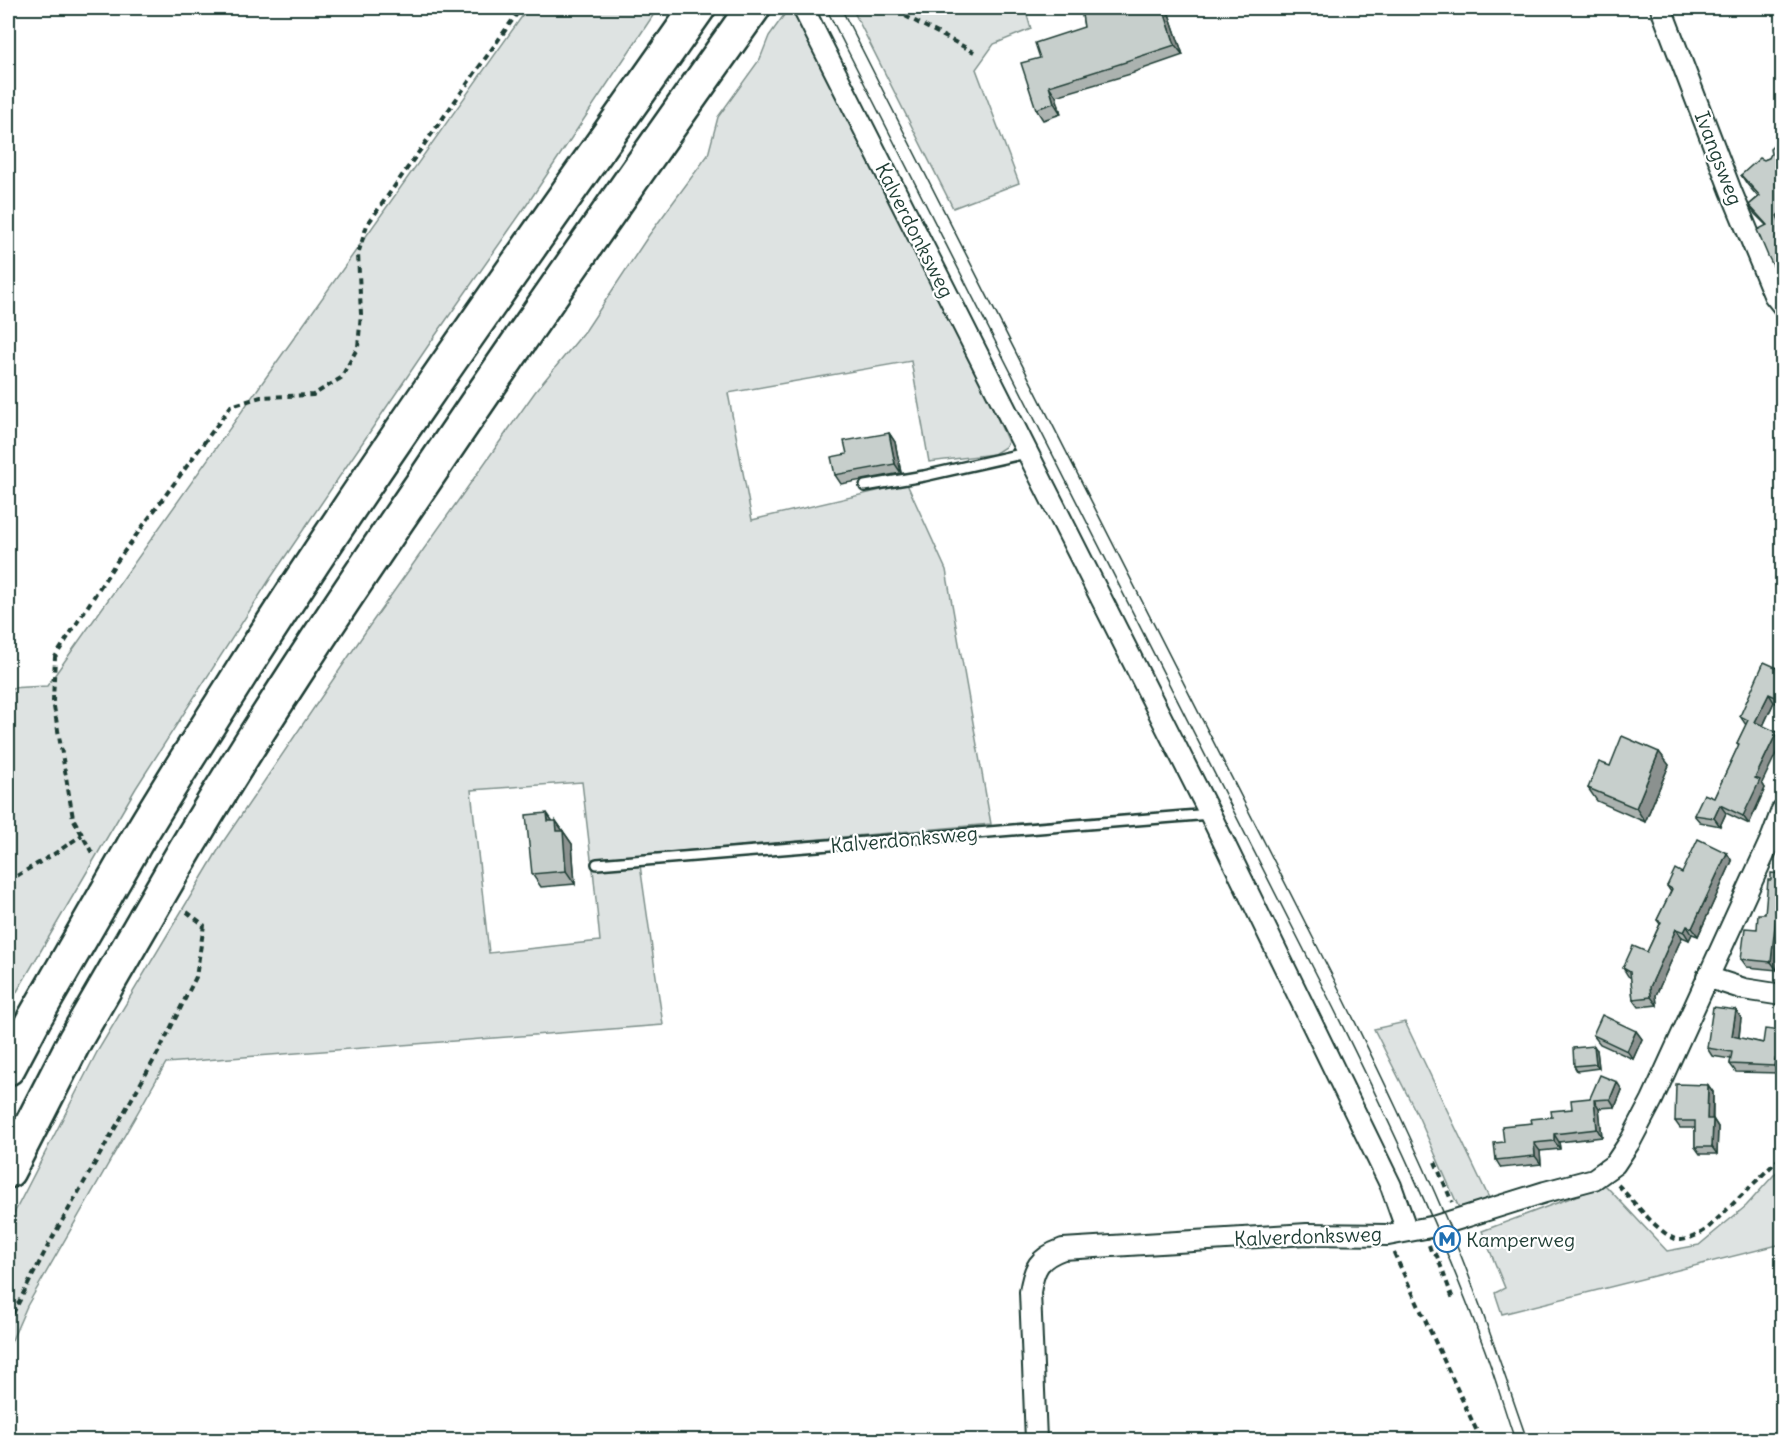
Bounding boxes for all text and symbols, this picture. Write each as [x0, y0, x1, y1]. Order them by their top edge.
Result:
street label: Ivangsweg [1690, 108, 1748, 208]
street label: Kalverdonksweg [870, 158, 960, 302]
street label: Kalverdonksweg [829, 820, 979, 858]
street label: Kalverdonksweg [1234, 1221, 1382, 1251]
metro station icon: Kamperweg [1432, 1224, 1462, 1254]
place label: Kamperweg [1466, 1227, 1575, 1252]

